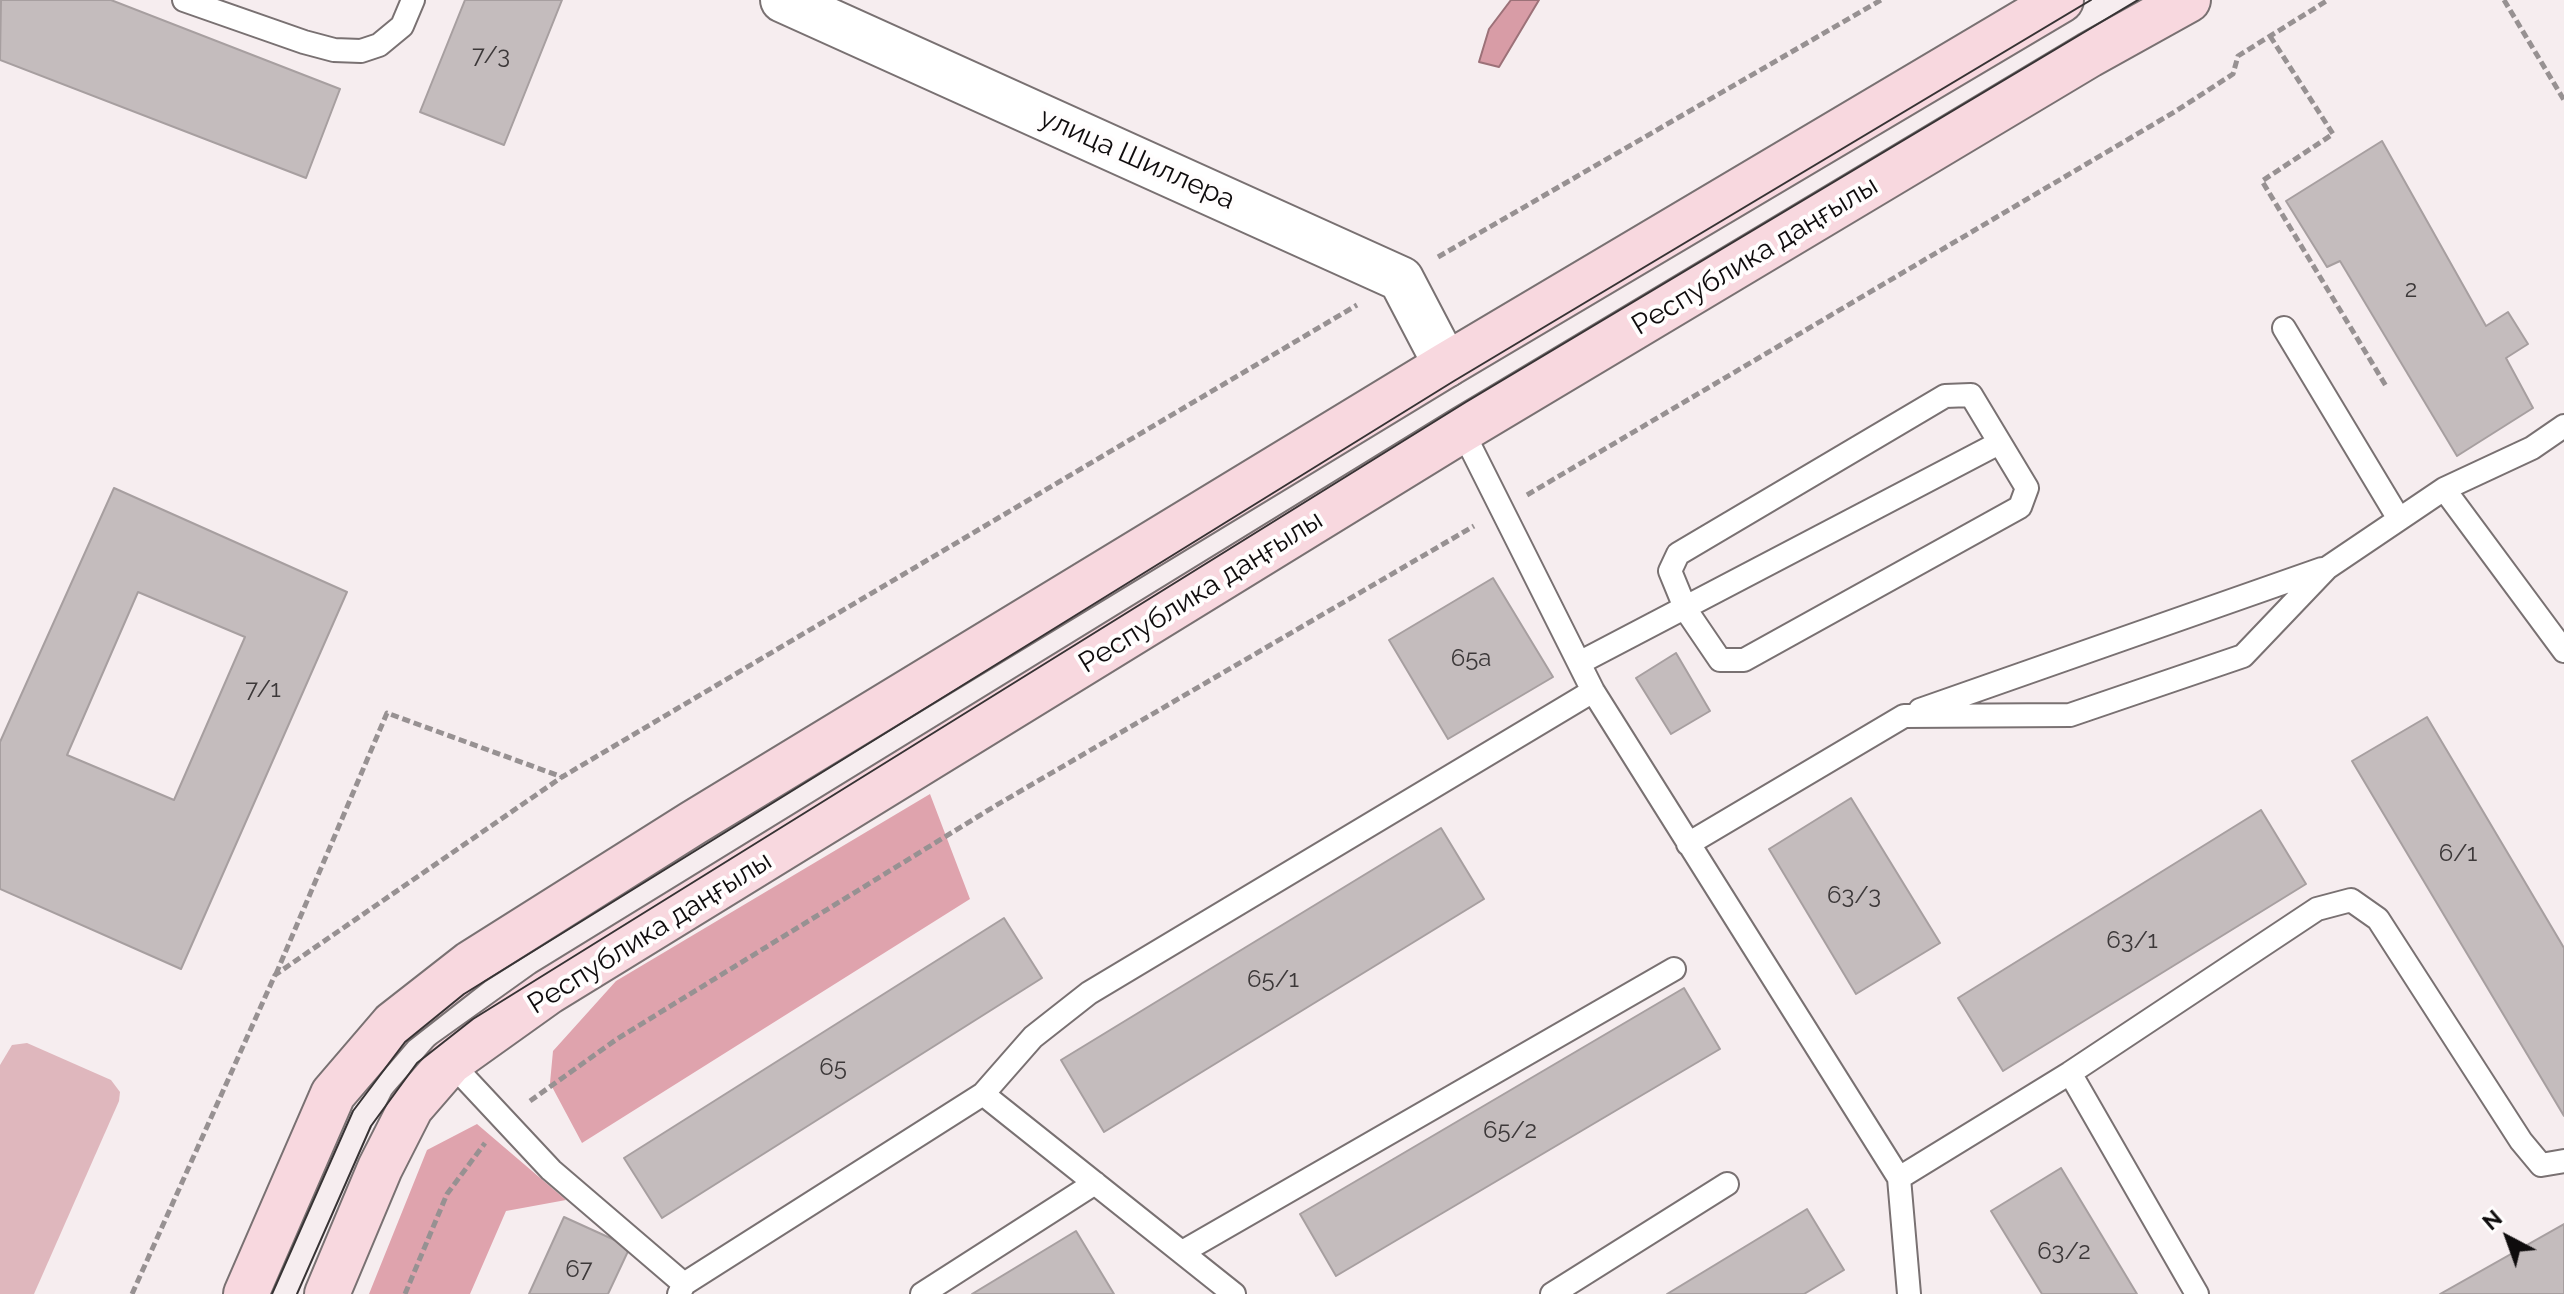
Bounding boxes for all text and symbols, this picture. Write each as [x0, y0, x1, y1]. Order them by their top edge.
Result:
house number: 7/3 [472, 42, 510, 70]
street label: улица Шиллера [1034, 101, 1240, 217]
street label: Республика даңғылы [1626, 169, 1884, 343]
house number: 2 [2405, 276, 2417, 304]
street label: Республика даңғылы [1073, 503, 1329, 681]
house number: 65а [1451, 645, 1491, 673]
house number: 7/1 [245, 676, 281, 704]
house number: 6/1 [2439, 840, 2477, 868]
street label: Республика даңғылы [522, 844, 778, 1022]
house number: 63/3 [1827, 882, 1881, 910]
house number: 63/1 [2106, 927, 2158, 955]
house number: 65/1 [1247, 966, 1299, 994]
house number: 65 [819, 1054, 847, 1082]
house number: 65/2 [1483, 1117, 1537, 1145]
north arrow [2468, 1198, 2548, 1278]
text: N [2477, 1205, 2507, 1235]
house number: 63/2 [2037, 1238, 2091, 1266]
house number: 67 [565, 1256, 593, 1284]

